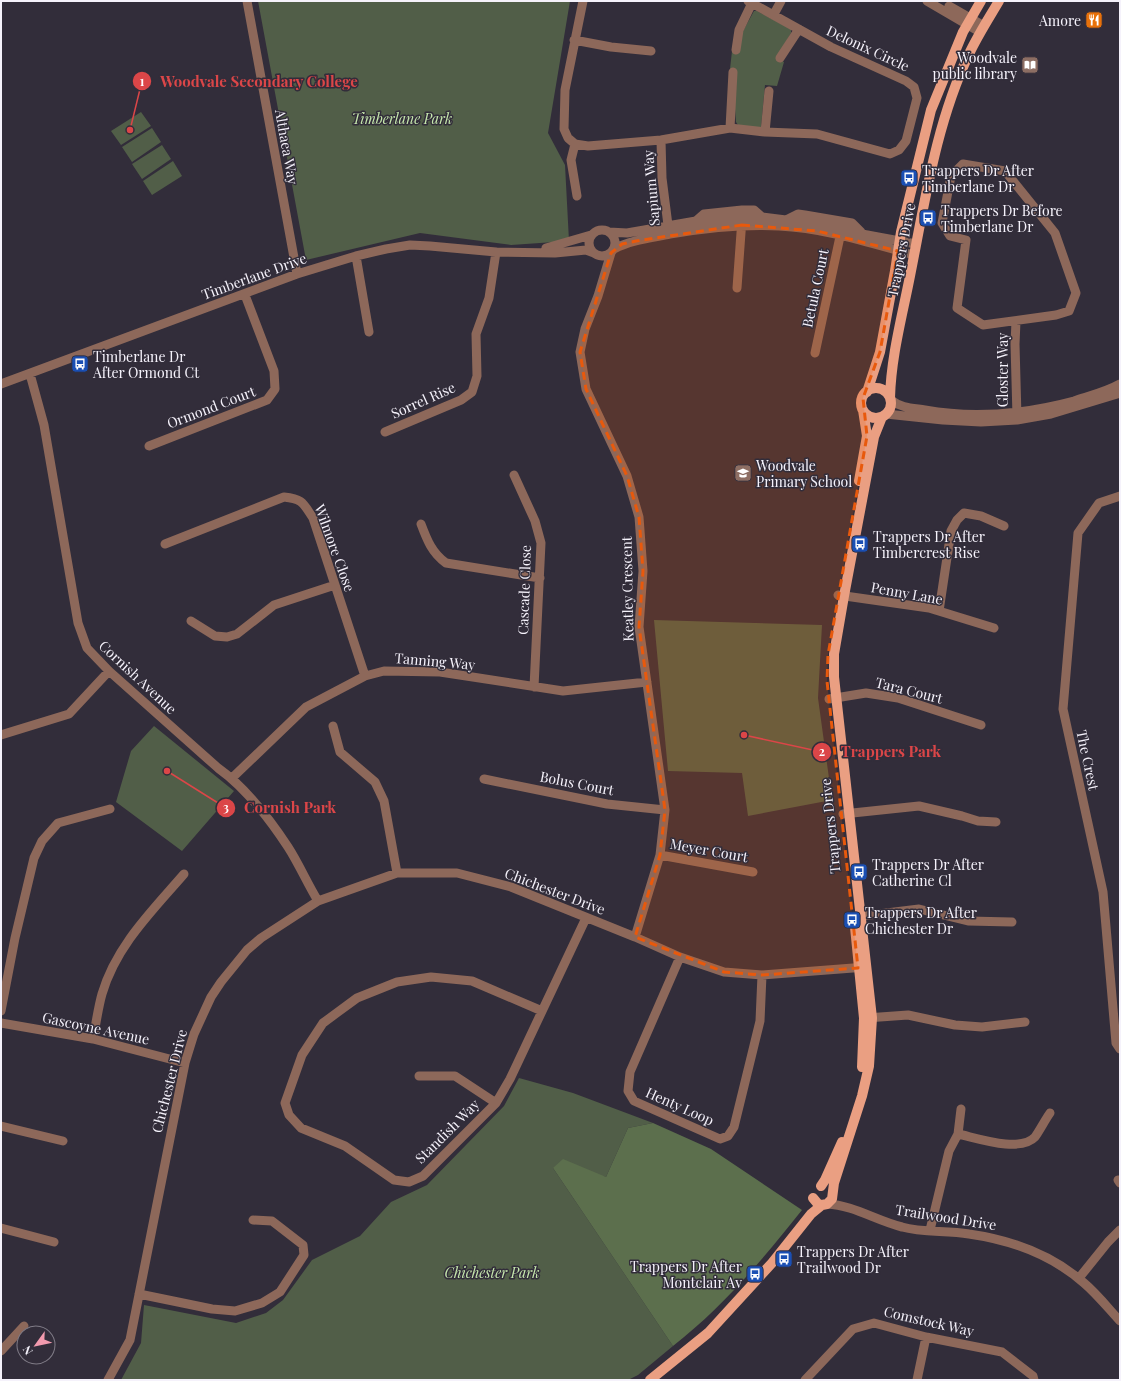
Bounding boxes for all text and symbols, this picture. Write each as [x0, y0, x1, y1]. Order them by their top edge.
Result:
restaurant icon: Amore [1084, 10, 1104, 30]
place label: Amore [1038, 11, 1081, 30]
street label: Delonix Circle [824, 21, 912, 75]
place label: Woodvale public library [933, 48, 1017, 83]
library icon: Woodvale public library [1020, 55, 1040, 75]
callout: Woodvale Secondary College [132, 68, 366, 95]
text: Woodvale Secondary College [159, 71, 358, 91]
text: 1 [140, 73, 145, 89]
street label: Althaea Way [271, 107, 303, 186]
park label: Timberlane Park [352, 109, 452, 128]
street label: Sapium Way [638, 149, 664, 227]
place label: Trappers Dr After Timberlane Dr [922, 161, 1035, 196]
bus stop icon: Trappers Dr After Timberlane Dr [899, 168, 919, 188]
street label: Trappers Drive [883, 201, 919, 299]
place label: Trappers Dr Before Timberlane Dr [941, 201, 1063, 236]
bus stop icon: Trappers Dr Before Timberlane Dr [918, 208, 938, 228]
street label: Betula Court [797, 246, 833, 329]
street label: Timberlane Drive [199, 248, 309, 304]
street label: Gloster Way [993, 333, 1012, 407]
place label: Timberlane Dr After Ormond Ct [92, 347, 200, 382]
bus stop icon: Timberlane Dr After Ormond Ct [70, 354, 90, 374]
street label: Sorrel Rise [388, 377, 458, 423]
street label: Ormond Court [164, 381, 259, 433]
place label: Woodvale Primary School [755, 456, 852, 491]
school or university icon: Woodvale Primary School [733, 463, 753, 483]
street label: Wilmore Close [310, 501, 360, 594]
place label: Trappers Dr After Timbercrest Rise [873, 527, 986, 562]
bus stop icon: Trappers Dr After Timbercrest Rise [850, 534, 870, 554]
street label: Keatley Crescent [617, 535, 637, 642]
street label: Cascade Close [513, 545, 535, 635]
street label: Penny Lane [870, 577, 944, 609]
street label: Cornish Avenue [95, 636, 181, 718]
street label: Tanning Way [394, 648, 476, 674]
street label: Tara Court [873, 672, 946, 708]
street label: The Crest [1072, 728, 1104, 793]
callout: Trappers Park [812, 738, 949, 765]
text: Trappers Park [841, 741, 941, 761]
text: 2 [819, 743, 825, 759]
street label: Bolus Court [538, 767, 617, 800]
street label: Trappers Drive [816, 778, 844, 874]
callout: Cornish Park [216, 794, 344, 821]
text: Cornish Park [244, 797, 336, 817]
text: 3 [223, 799, 229, 815]
street label: Meyer Court [668, 834, 751, 866]
place label: Trappers Dr After Catherine Cl [872, 855, 985, 890]
bus stop icon: Trappers Dr After Catherine Cl [849, 862, 869, 882]
street label: Chichester Drive [502, 863, 608, 919]
place label: Trappers Dr After Chichester Dr [865, 903, 978, 938]
bus stop icon: Trappers Dr After Chichester Dr [842, 910, 862, 930]
street label: Gascoyne Avenue [41, 1007, 151, 1049]
street label: Chichester Drive [147, 1027, 191, 1135]
street label: Henty Loop [643, 1083, 717, 1129]
street label: Standish Way [411, 1095, 483, 1167]
street label: Trailwood Drive [894, 1200, 998, 1234]
place label: Trappers Dr After Trailwood Dr [797, 1242, 910, 1277]
bus stop icon: Trappers Dr After Trailwood Dr [774, 1249, 794, 1269]
place label: Trappers Dr After Montclair Av [630, 1257, 743, 1292]
park label: Chichester Park [445, 1263, 539, 1282]
bus stop icon: Trappers Dr After Montclair Av [745, 1264, 765, 1284]
street label: Comstock Way [882, 1301, 976, 1341]
north arrow [16, 1325, 56, 1365]
text: N [19, 1343, 36, 1358]

